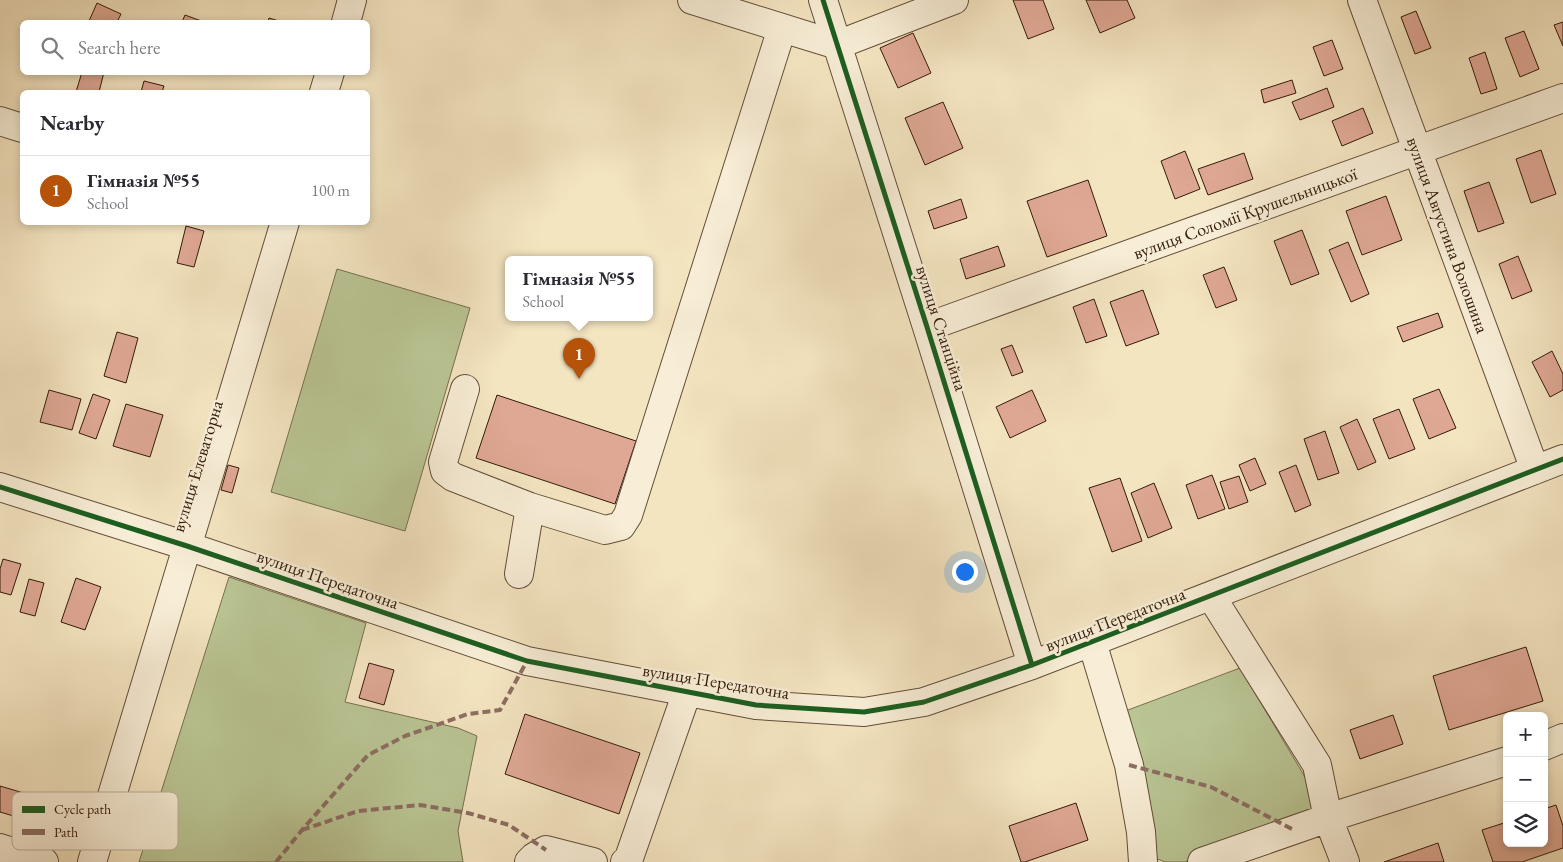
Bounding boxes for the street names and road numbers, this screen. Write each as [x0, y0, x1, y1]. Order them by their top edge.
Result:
street label: вулиця Августина Волошина [1402, 134, 1495, 337]
street label: вулиця Соломії Крушельницької [1130, 162, 1361, 264]
street label: вулиця Станційна [911, 262, 973, 394]
street label: вулиця Елеваторна [166, 397, 228, 535]
street label: вулиця Передаточна [254, 544, 403, 614]
street label: вулиця Передаточна [1042, 581, 1189, 656]
street label: вулиця Передаточна [641, 658, 792, 704]

